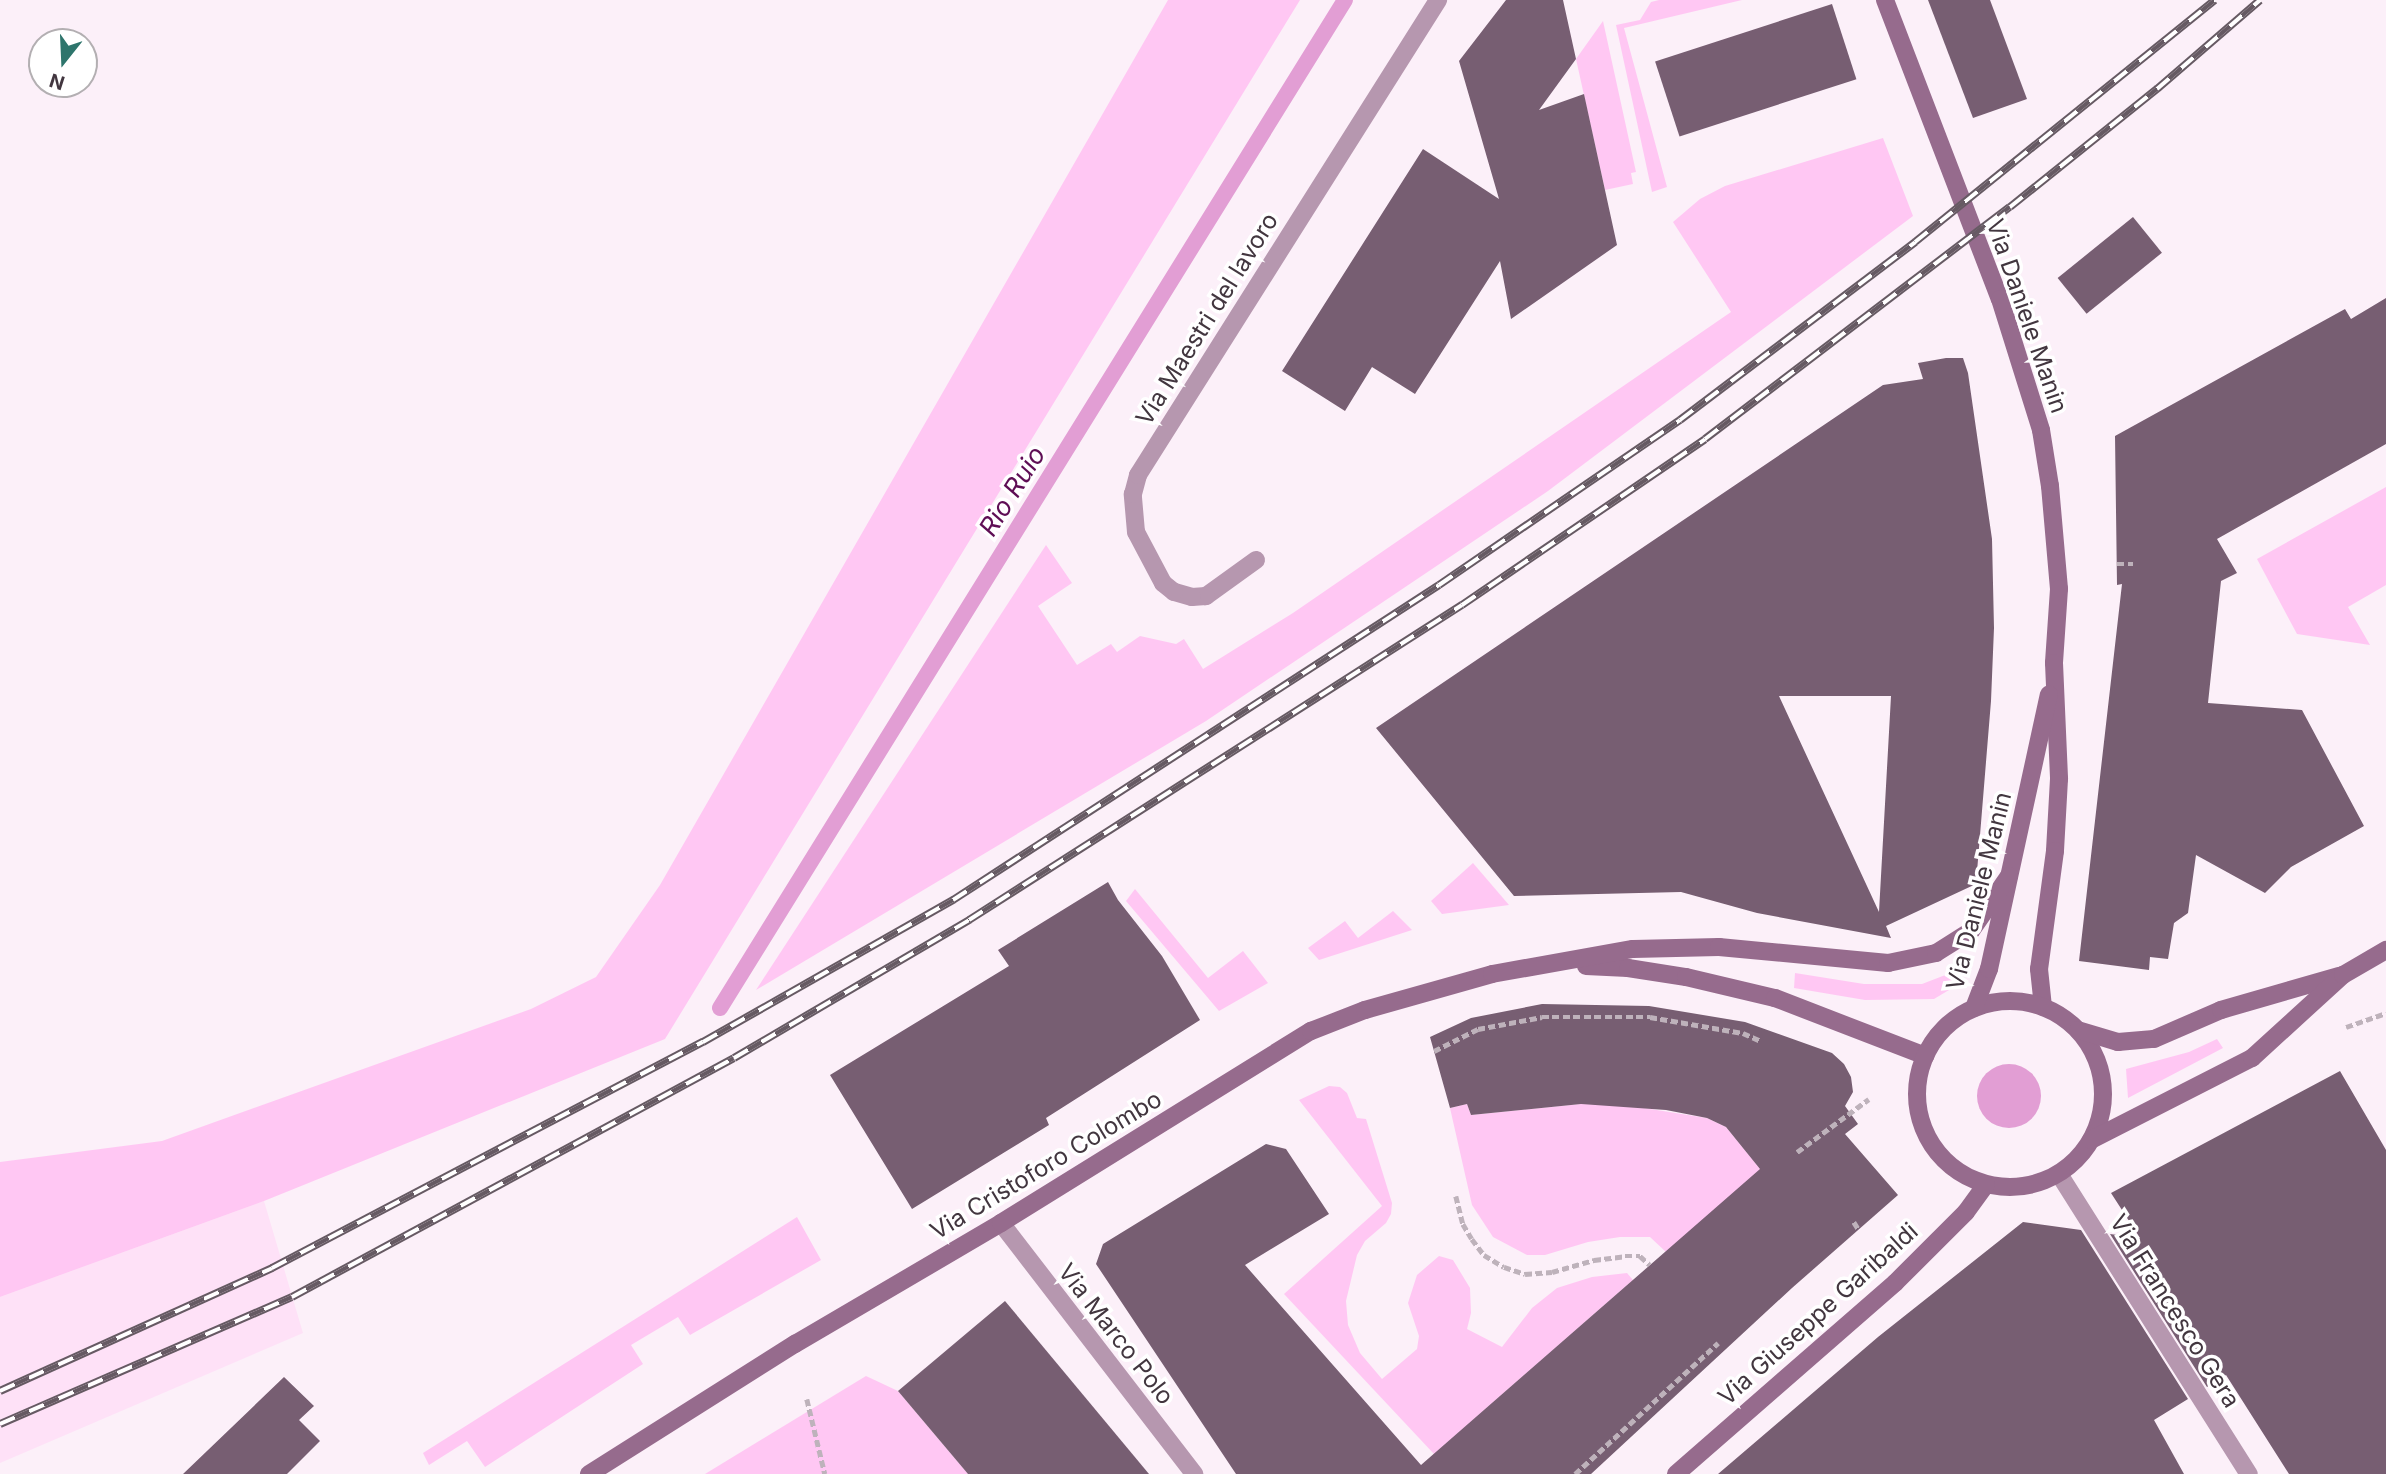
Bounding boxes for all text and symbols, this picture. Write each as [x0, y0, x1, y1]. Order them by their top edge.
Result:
north arrow [28, 28, 98, 98]
text: N [47, 68, 67, 95]
street label: Via Maestri del lavoro [1130, 208, 1284, 430]
street label: Via Daniele Manin [1980, 215, 2074, 417]
water label: Rio Ruio [972, 440, 1052, 542]
street label: Via Daniele Manin [1940, 789, 2018, 993]
street label: Via Cristoforo Colombo [925, 1085, 1167, 1245]
street label: Via Francesco Gera [2104, 1209, 2246, 1413]
street label: Via Giuseppe Garibaldi [1712, 1217, 1924, 1411]
street label: Via Marco Polo [1052, 1258, 1180, 1410]

